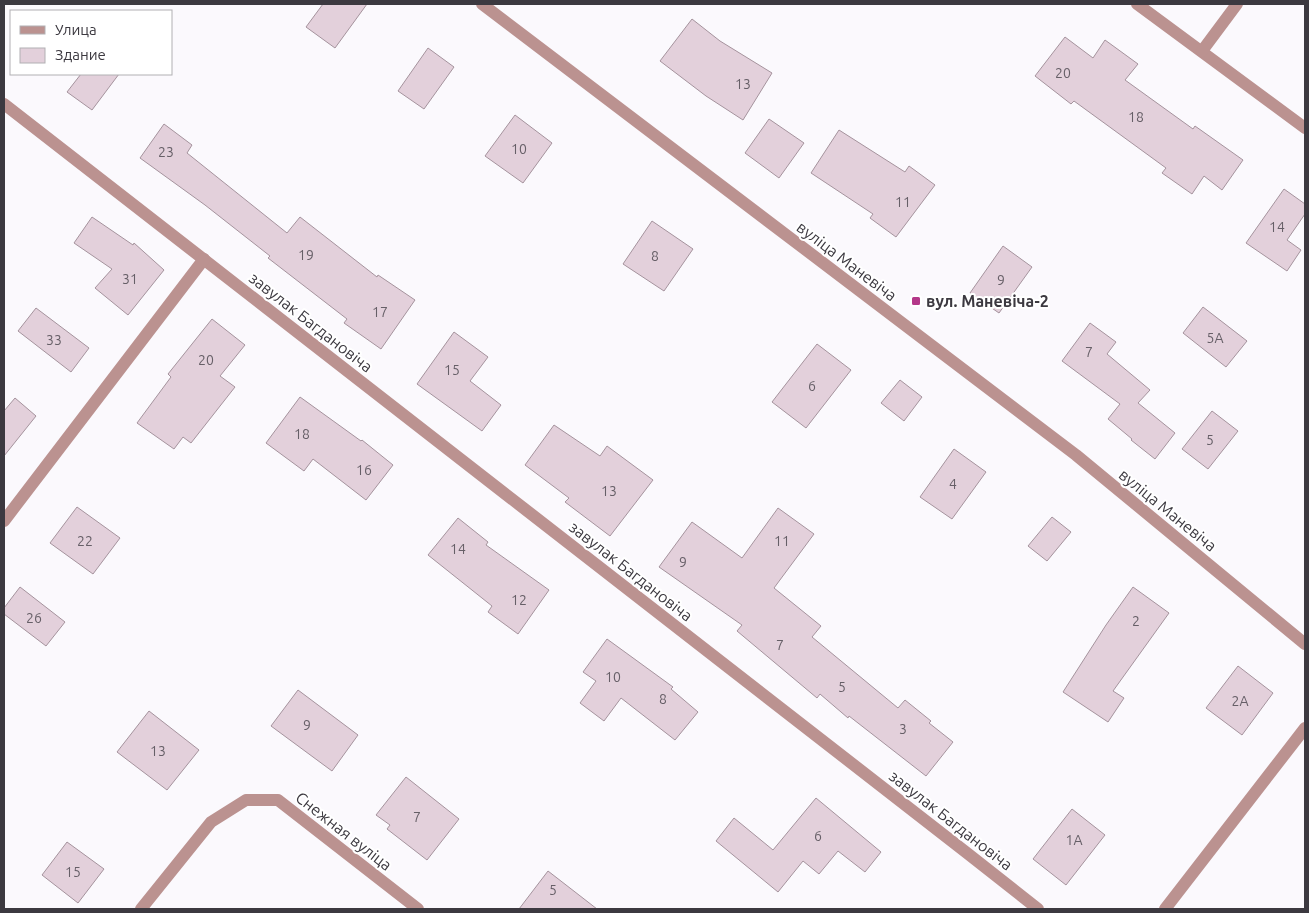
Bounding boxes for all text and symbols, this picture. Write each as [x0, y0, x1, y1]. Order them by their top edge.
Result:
legend [10, 10, 172, 75]
text: Улица [55, 21, 97, 38]
text: Здание [55, 46, 106, 63]
house number: 20 [1055, 65, 1071, 81]
house number: 13 [735, 76, 751, 92]
house number: 18 [1128, 109, 1144, 125]
house number: 10 [511, 141, 527, 157]
house number: 23 [158, 144, 174, 160]
house number: 11 [895, 194, 911, 210]
street label: вуліца Маневіча [794, 218, 900, 304]
house number: 14 [1269, 219, 1285, 235]
house number: 19 [298, 247, 314, 263]
house number: 8 [651, 248, 659, 264]
street label: завулак Багдановіча [246, 268, 376, 376]
house number: 31 [122, 271, 138, 287]
house number: 9 [997, 272, 1005, 288]
place label: вул. Маневіча-2 [926, 292, 1049, 310]
marker: вул. Маневіча-2 [910, 295, 922, 307]
house number: 17 [372, 304, 388, 320]
house number: 5А [1207, 330, 1224, 346]
house number: 33 [46, 332, 62, 348]
house number: 7 [1085, 344, 1093, 360]
house number: 20 [198, 352, 214, 368]
house number: 15 [444, 362, 460, 378]
house number: 6 [808, 378, 816, 394]
house number: 18 [294, 426, 310, 442]
house number: 5 [1206, 432, 1214, 448]
house number: 16 [356, 462, 372, 478]
street label: вуліца Маневіча [1116, 465, 1220, 555]
house number: 4 [949, 476, 957, 492]
house number: 13 [601, 483, 617, 499]
street label: завулак Багдановіча [566, 517, 696, 625]
house number: 22 [77, 533, 93, 549]
house number: 11 [774, 533, 790, 549]
house number: 14 [450, 541, 466, 557]
house number: 9 [679, 554, 687, 570]
house number: 12 [511, 592, 527, 608]
house number: 26 [26, 610, 42, 626]
house number: 2 [1132, 613, 1140, 629]
house number: 7 [776, 637, 784, 653]
house number: 10 [605, 669, 621, 685]
house number: 5 [838, 679, 846, 695]
house number: 8 [659, 691, 667, 707]
house number: 2А [1232, 693, 1249, 709]
house number: 9 [303, 717, 311, 733]
house number: 3 [899, 721, 907, 737]
house number: 13 [150, 743, 166, 759]
street label: завулак Багдановіча [886, 766, 1016, 874]
street label: Снежная вуліца [292, 788, 396, 874]
house number: 7 [413, 809, 421, 825]
house number: 6 [814, 828, 822, 844]
house number: 1А [1066, 832, 1083, 848]
house number: 15 [65, 864, 81, 880]
house number: 5 [549, 882, 557, 898]

